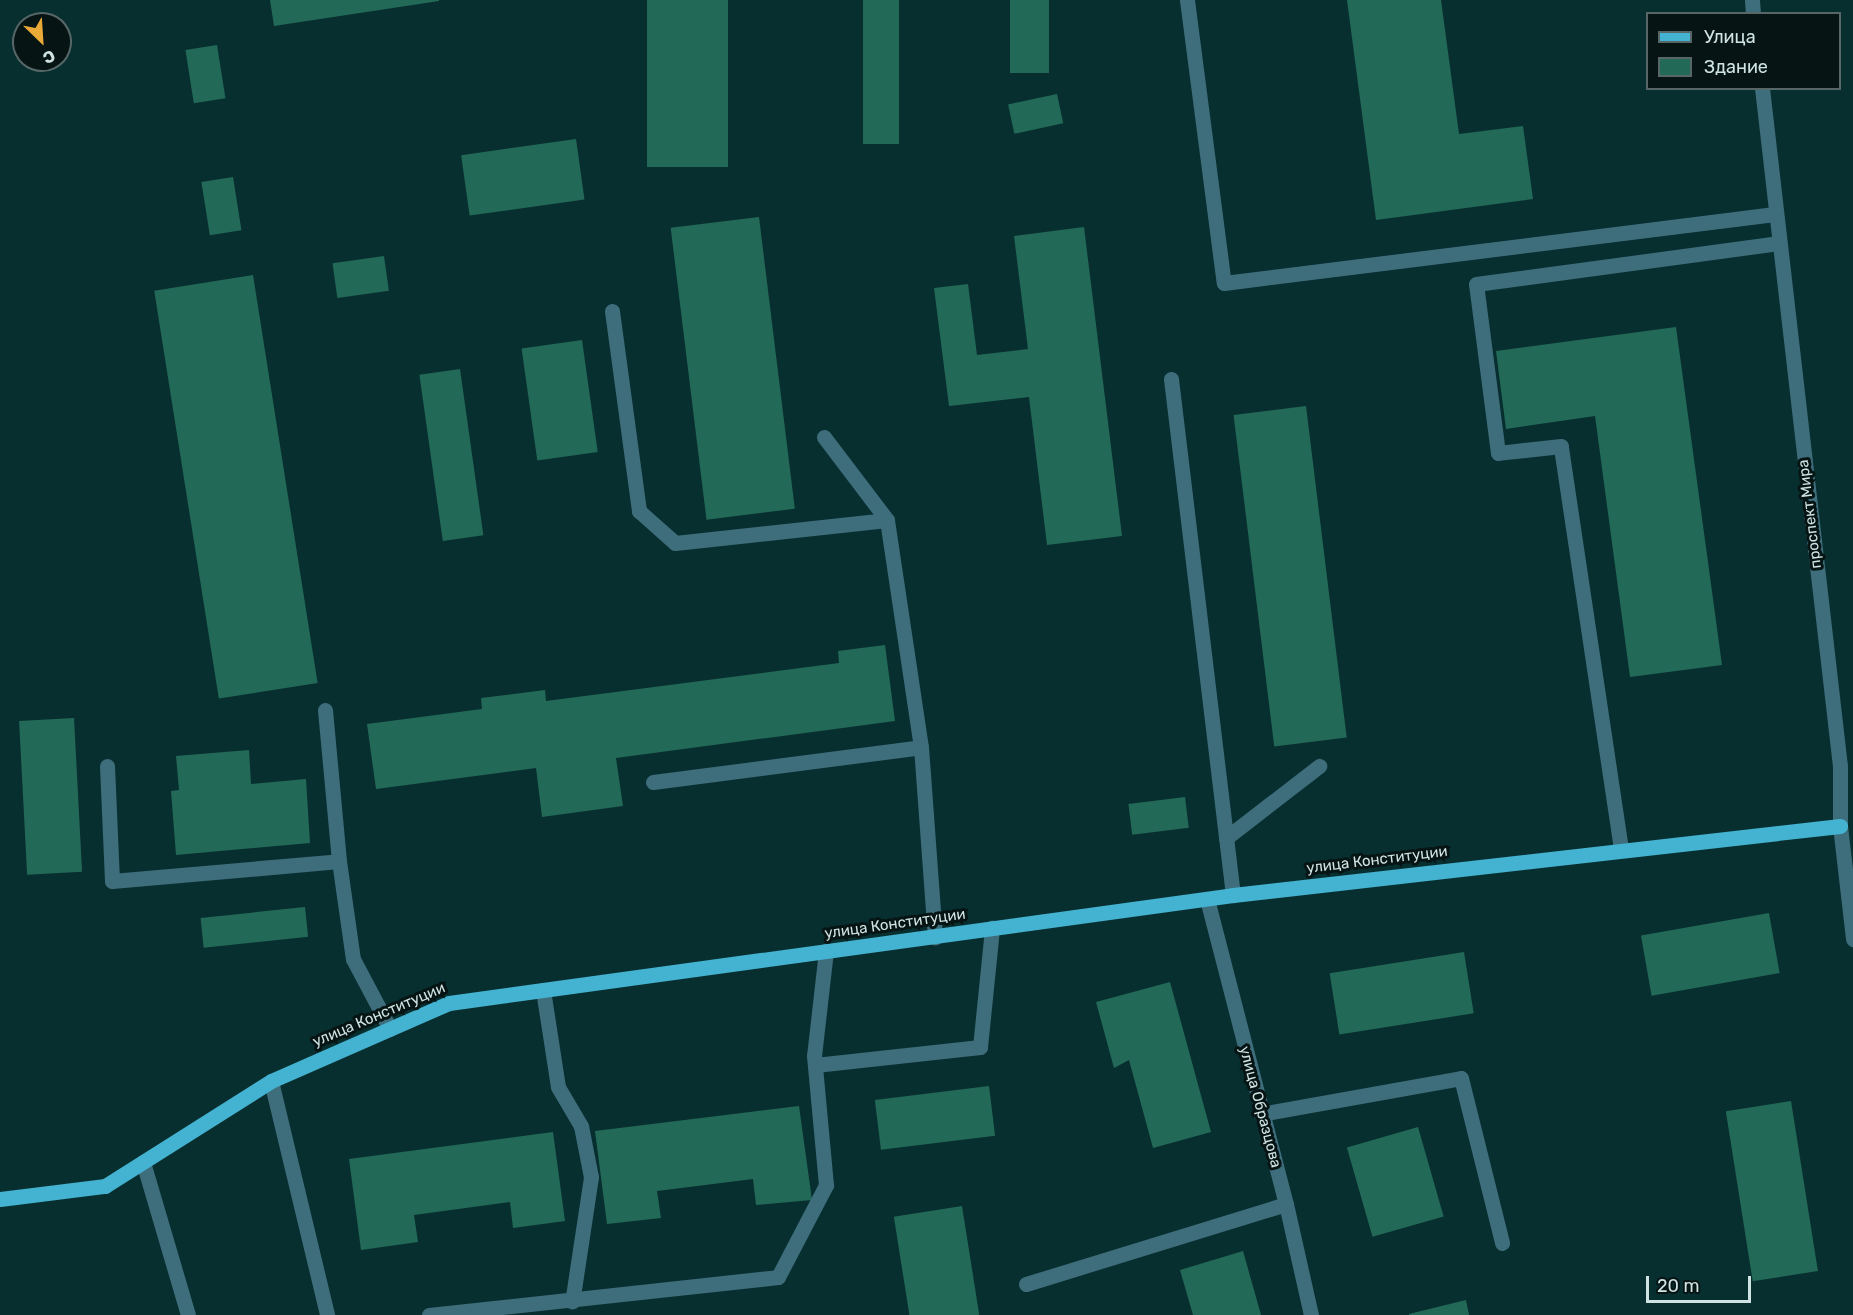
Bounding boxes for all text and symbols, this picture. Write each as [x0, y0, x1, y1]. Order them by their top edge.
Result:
north arrow [12, 12, 72, 72]
legend [1646, 12, 1841, 90]
text: Улица [1704, 26, 1756, 48]
text: С [40, 46, 58, 68]
text: Здание [1704, 56, 1768, 78]
street label: проспект Мира [1794, 458, 1826, 570]
street label: улица Конституции [1305, 842, 1449, 878]
street label: улица Конституции [823, 905, 967, 943]
street label: улица Конституции [310, 979, 448, 1051]
street label: улица Образцова [1235, 1044, 1285, 1170]
scale bar [1649, 1264, 1754, 1302]
text: 20 m [1657, 1275, 1699, 1297]

